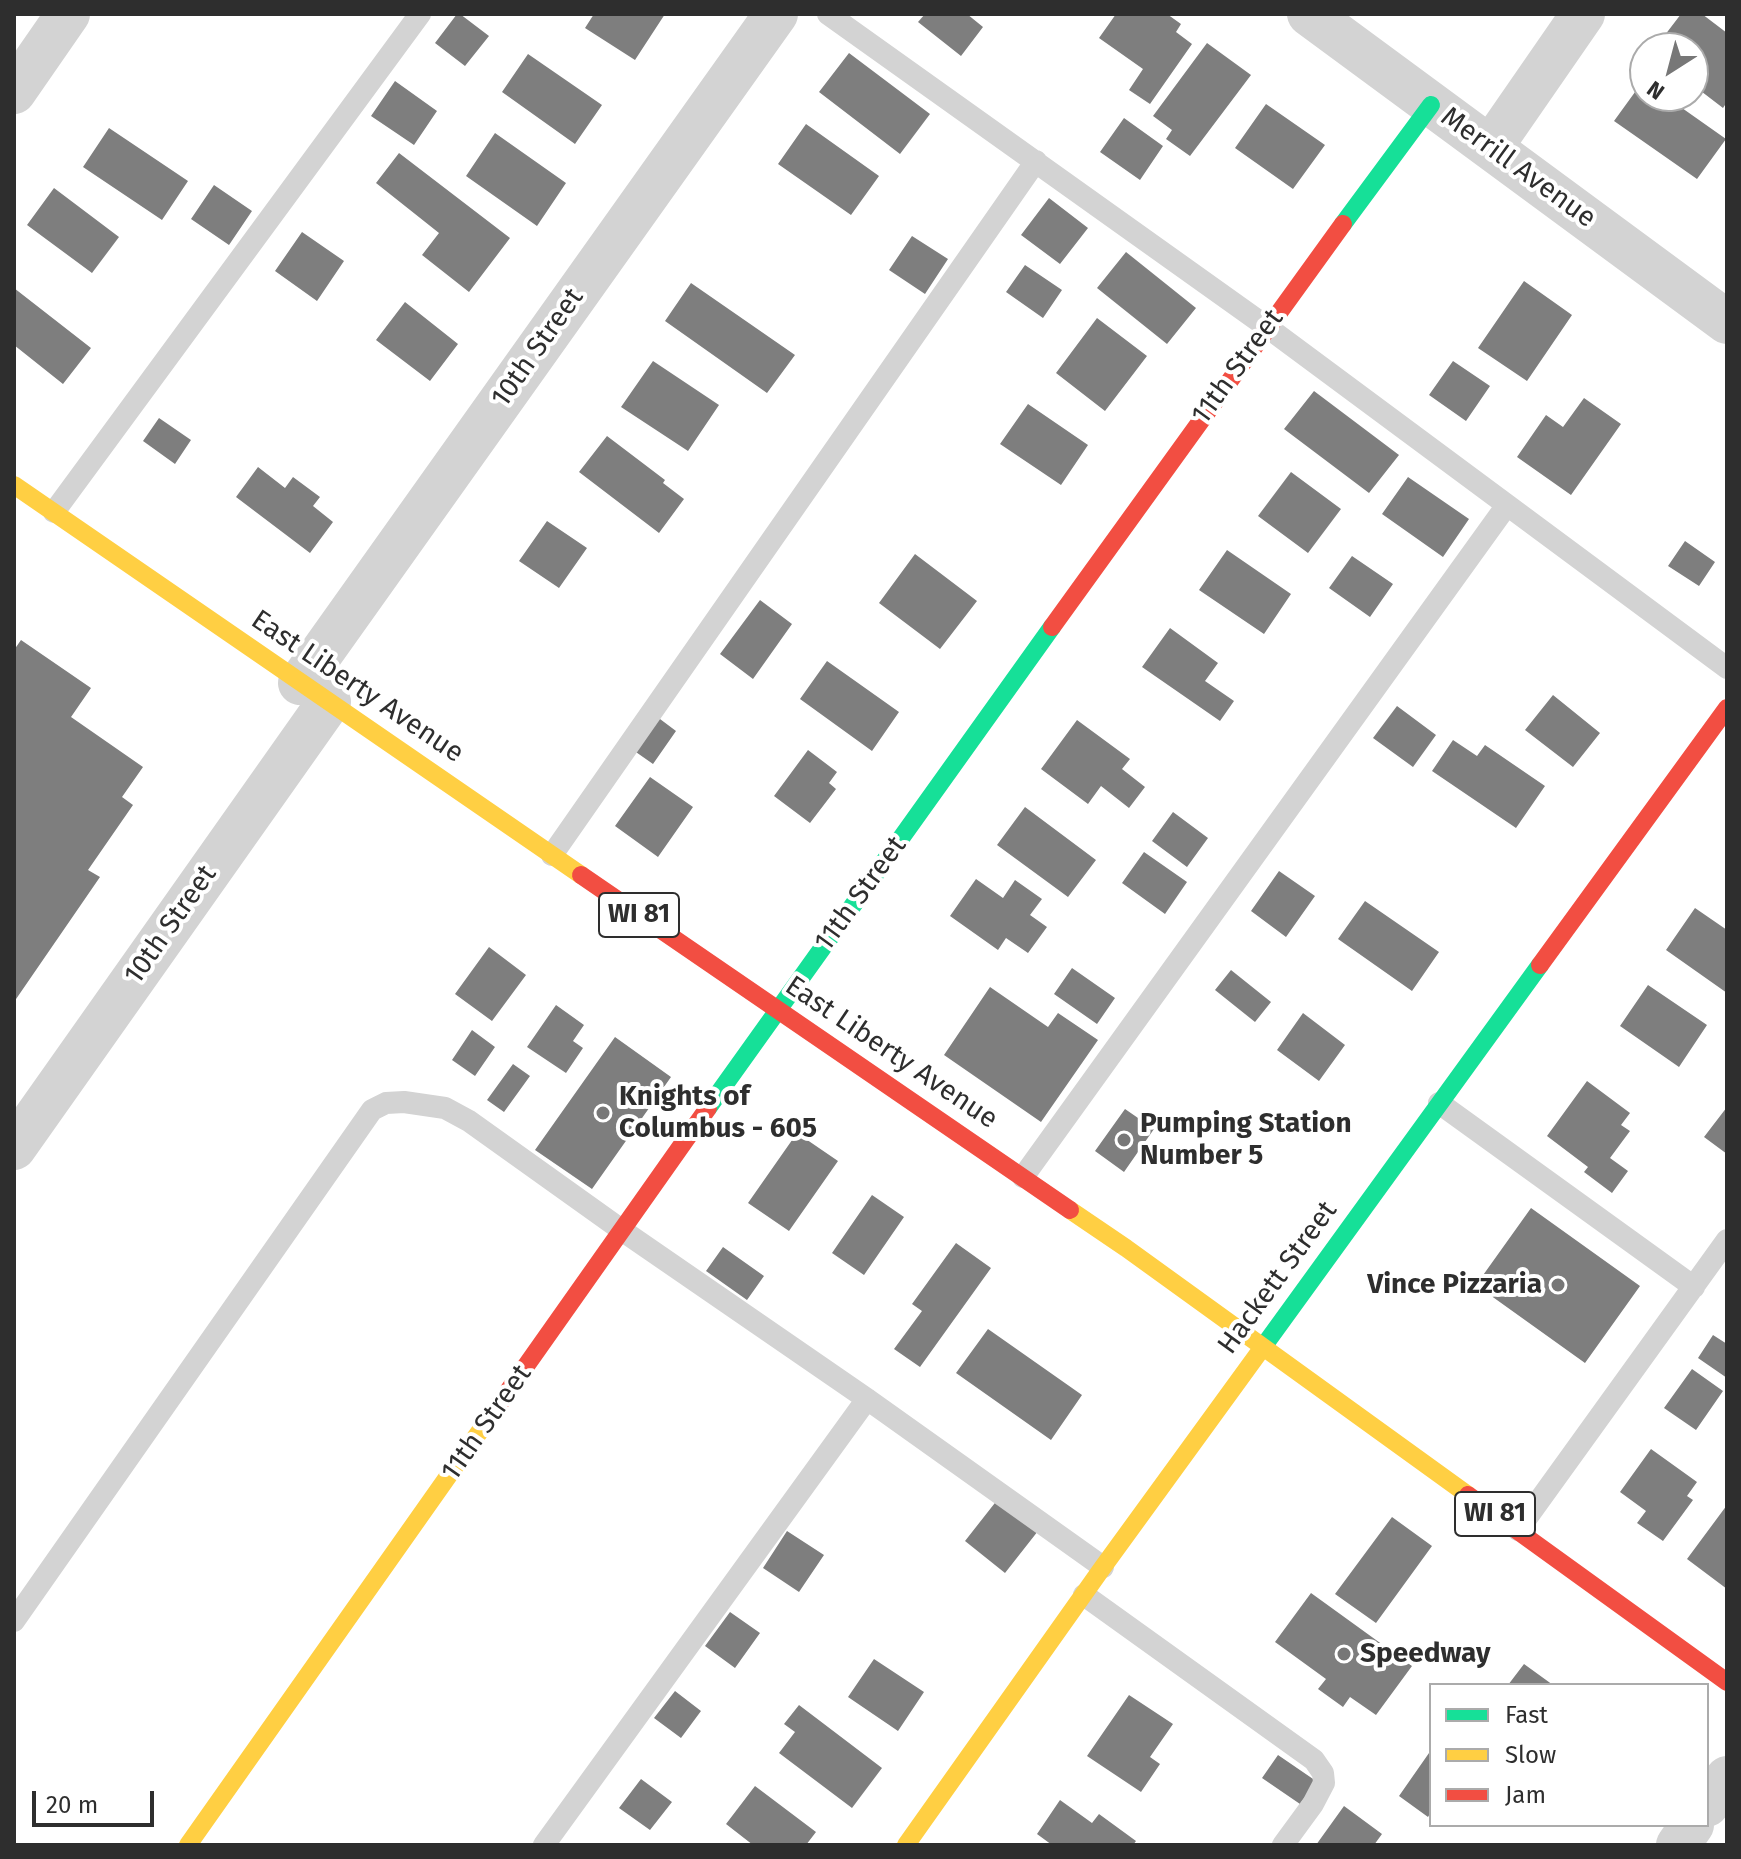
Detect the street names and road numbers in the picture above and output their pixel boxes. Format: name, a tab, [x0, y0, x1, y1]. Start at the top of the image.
street label: Merrill Avenue	[1434, 101, 1602, 235]
street label: 10th Street	[485, 282, 591, 414]
street label: 11th Street	[1185, 303, 1291, 431]
street label: East Liberty Avenue	[244, 603, 470, 771]
street label: 11th Street	[808, 830, 914, 958]
street label: 10th Street	[118, 859, 224, 991]
road number: WI 81	[599, 893, 679, 937]
street label: East Liberty Avenue	[778, 969, 1004, 1137]
street label: Hackett Street	[1211, 1195, 1345, 1361]
street label: 11th Street	[435, 1359, 539, 1487]
road number: WI 81	[1455, 1492, 1535, 1536]

